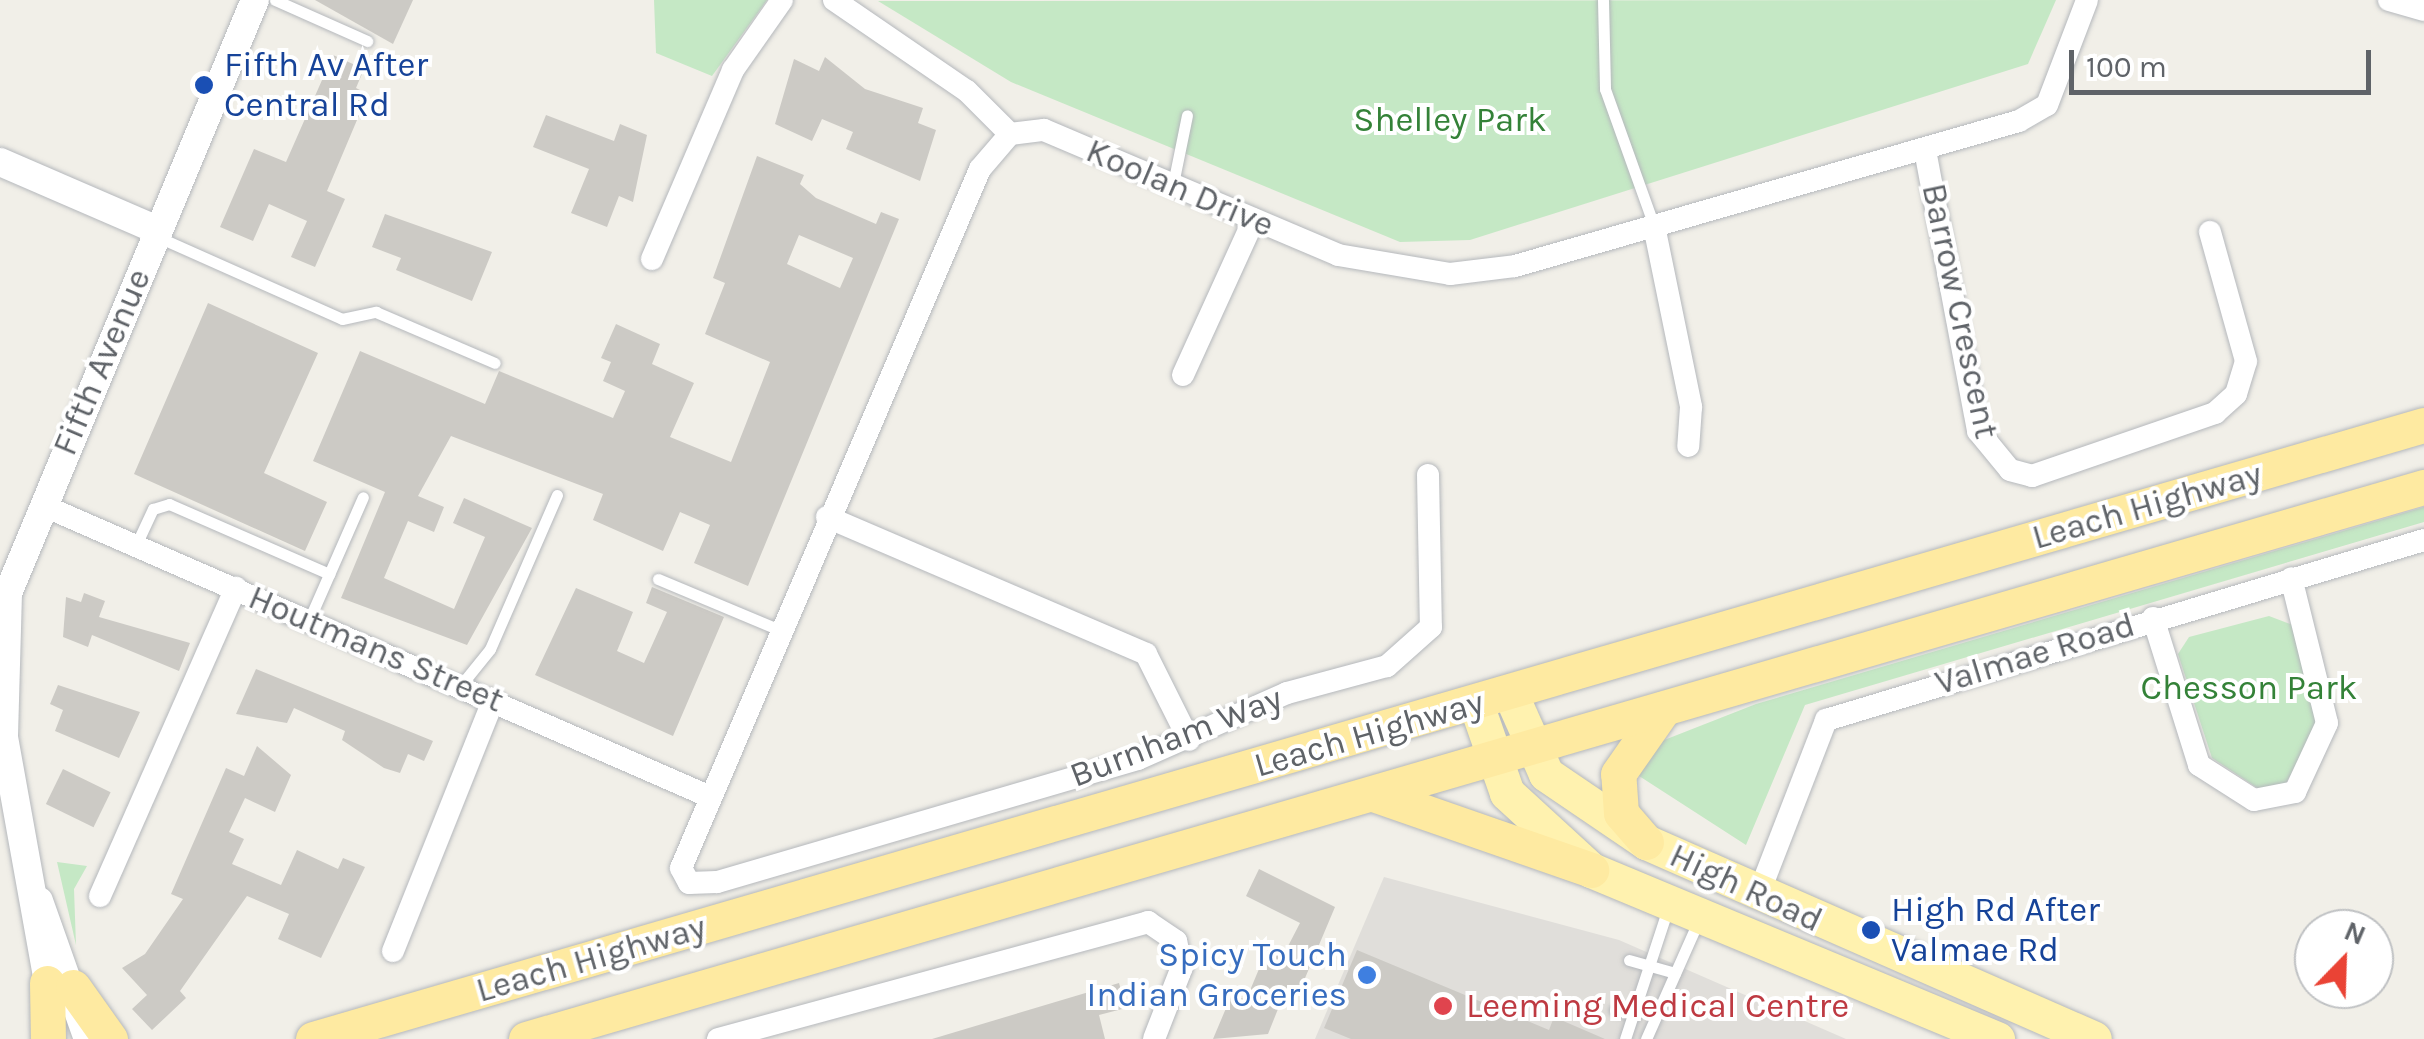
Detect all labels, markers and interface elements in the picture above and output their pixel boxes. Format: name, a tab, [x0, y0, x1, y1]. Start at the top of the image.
scale bar	[2074, 30, 2376, 92]
place label: Fifth Av After Central Rd	[224, 44, 428, 126]
text: 100 m	[2086, 49, 2167, 85]
marker: Fifth Av After Central Rd	[193, 74, 215, 96]
park label: Shelley Park	[1353, 99, 1547, 141]
street label: Koolan Drive	[1080, 130, 1280, 246]
street label: Barrow Crescent	[1912, 180, 2008, 442]
street label: Fifth Avenue	[44, 262, 160, 462]
street label: Leach Highway	[2027, 453, 2267, 559]
street label: Houtmans Street	[242, 576, 510, 722]
street label: Valmae Road	[1930, 604, 2140, 704]
park label: Chesson Park	[2141, 667, 2357, 709]
street label: Burnham Way	[1064, 677, 1288, 797]
street label: Leach Highway	[1249, 681, 1489, 787]
street label: High Road	[1663, 834, 1829, 942]
place label: High Rd After Valmae Rd	[1891, 889, 2100, 971]
street label: Leach Highway	[471, 906, 711, 1012]
north arrow	[2294, 909, 2394, 1009]
text: N	[2339, 914, 2371, 952]
marker: High Rd After Valmae Rd	[1860, 919, 1882, 941]
place label: Spicy Touch Indian Groceries	[1086, 934, 1347, 1016]
marker: Spicy Touch Indian Groceries	[1356, 964, 1378, 986]
place label: Leeming Medical Centre	[1466, 985, 1849, 1027]
marker: Leeming Medical Centre	[1430, 993, 1456, 1019]

